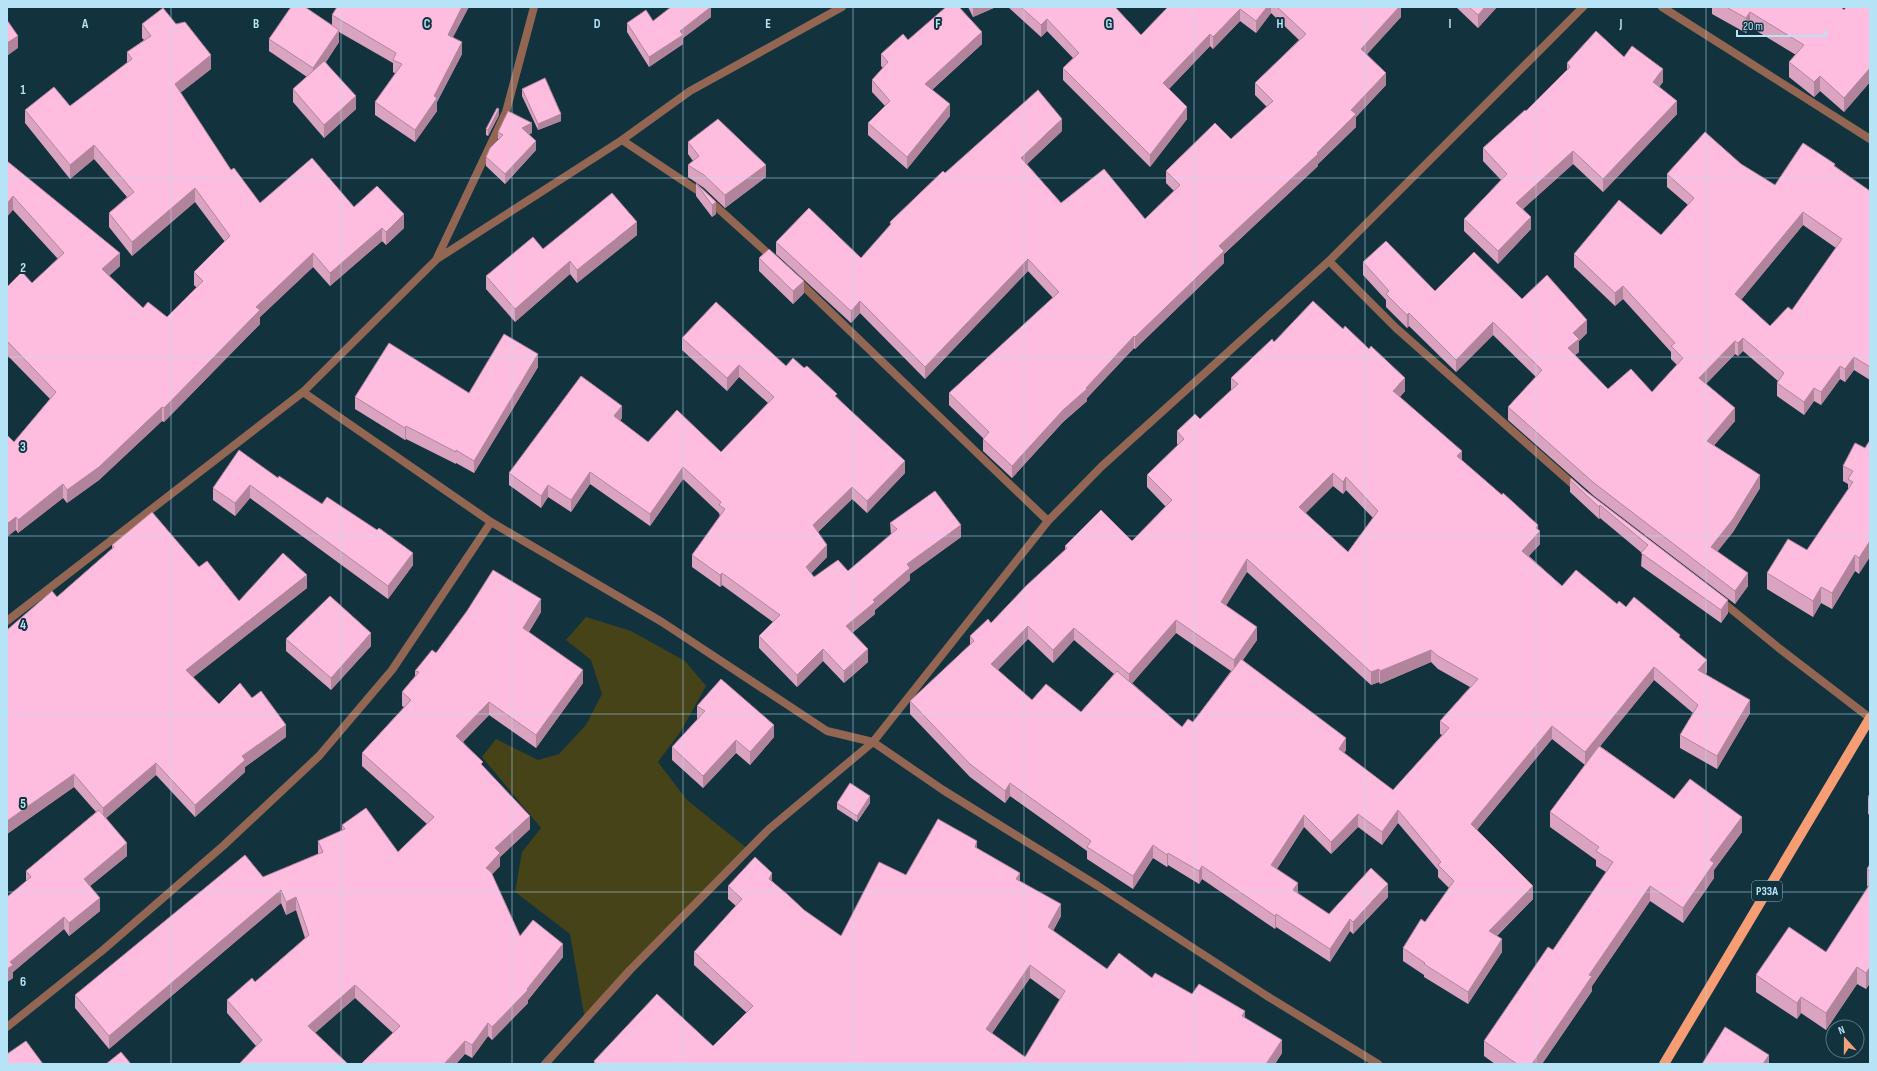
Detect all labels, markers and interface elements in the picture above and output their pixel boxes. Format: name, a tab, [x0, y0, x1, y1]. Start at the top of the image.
scale bar	[1737, 12, 1825, 38]
text: A	[81, 16, 89, 32]
text: B	[253, 16, 259, 32]
text: C	[424, 16, 431, 32]
text: D	[594, 16, 601, 32]
text: E	[765, 16, 771, 32]
text: F	[935, 16, 941, 32]
text: G	[1106, 16, 1113, 32]
text: H	[1277, 16, 1284, 32]
text: I	[1449, 16, 1452, 32]
text: J	[1619, 16, 1623, 32]
text: 20 m	[1743, 19, 1763, 34]
text: 1	[20, 82, 26, 98]
text: 2	[20, 260, 26, 276]
text: 3	[20, 439, 26, 455]
text: 4	[20, 617, 26, 633]
text: 5	[20, 796, 26, 812]
road number: P33A	[1752, 881, 1782, 901]
text: 6	[20, 974, 26, 990]
north arrow	[1825, 1019, 1865, 1059]
text: N	[1837, 1023, 1847, 1037]

